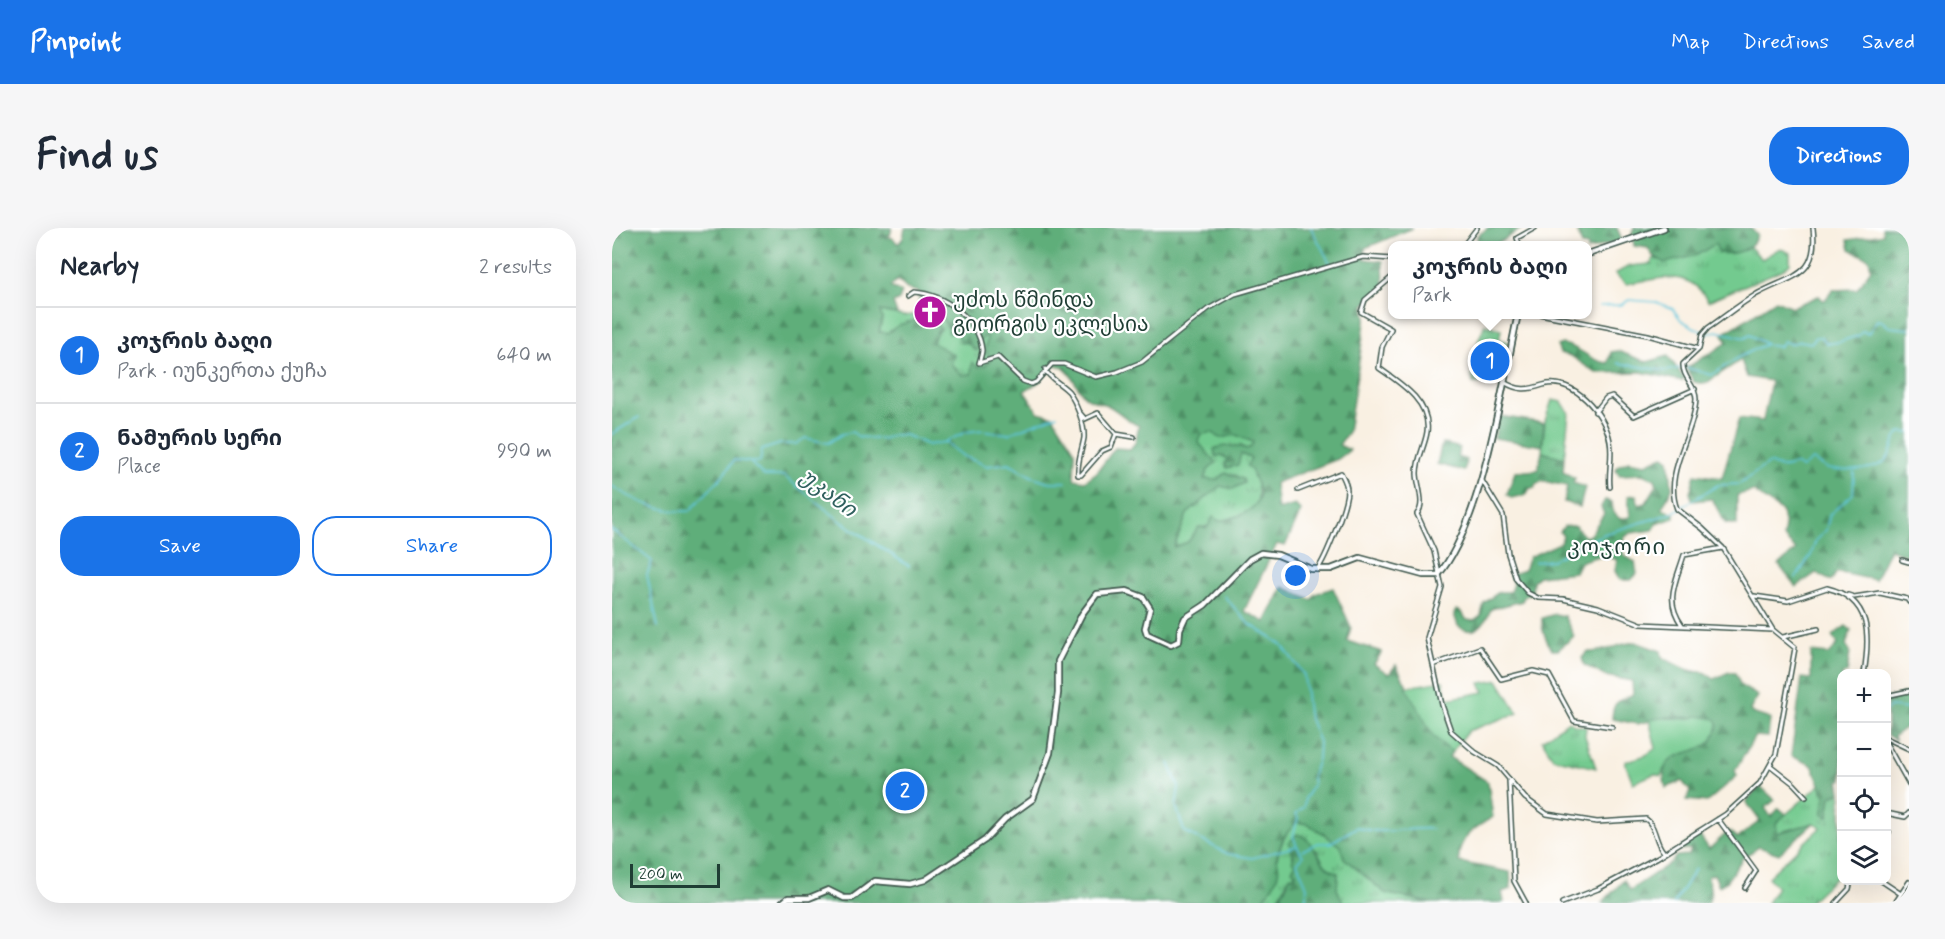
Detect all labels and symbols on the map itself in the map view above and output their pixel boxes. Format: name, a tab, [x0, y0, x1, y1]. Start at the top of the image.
place label: უძოს წმინდა გიორგის ეკლესია	[953, 287, 1149, 339]
church icon: უძოს წმინდა გიორგის ეკლესია	[912, 294, 948, 330]
pin: 1	[1470, 338, 1510, 384]
water label: უკანი	[794, 463, 863, 525]
district label: კოჯორი	[1567, 534, 1667, 562]
your location	[1281, 561, 1310, 590]
pin: 2	[886, 768, 924, 814]
scale bar	[630, 861, 720, 888]

